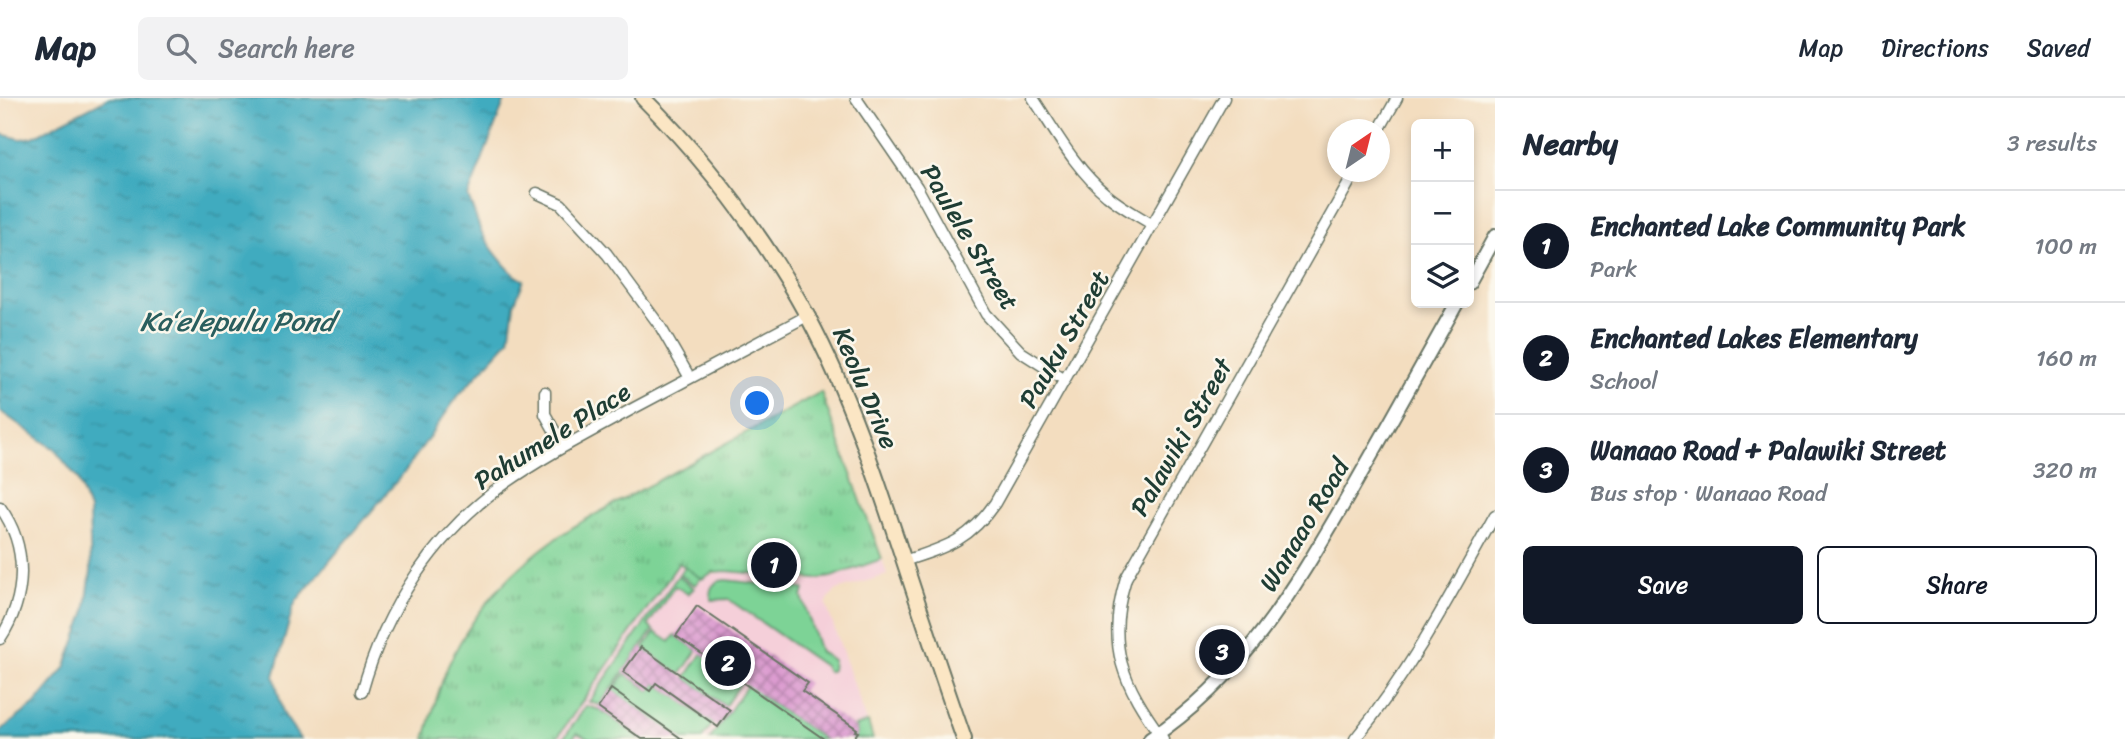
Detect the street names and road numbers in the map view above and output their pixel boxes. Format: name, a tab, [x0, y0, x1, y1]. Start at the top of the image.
street label: Paulele Street	[908, 154, 1032, 320]
street label: Pauku Street	[1006, 261, 1122, 417]
street label: Keolu Drive	[820, 319, 912, 457]
street label: Palawiki Street	[1117, 348, 1246, 525]
street label: Pahumele Place	[464, 369, 640, 503]
street label: Wanaao Road	[1246, 447, 1363, 601]

